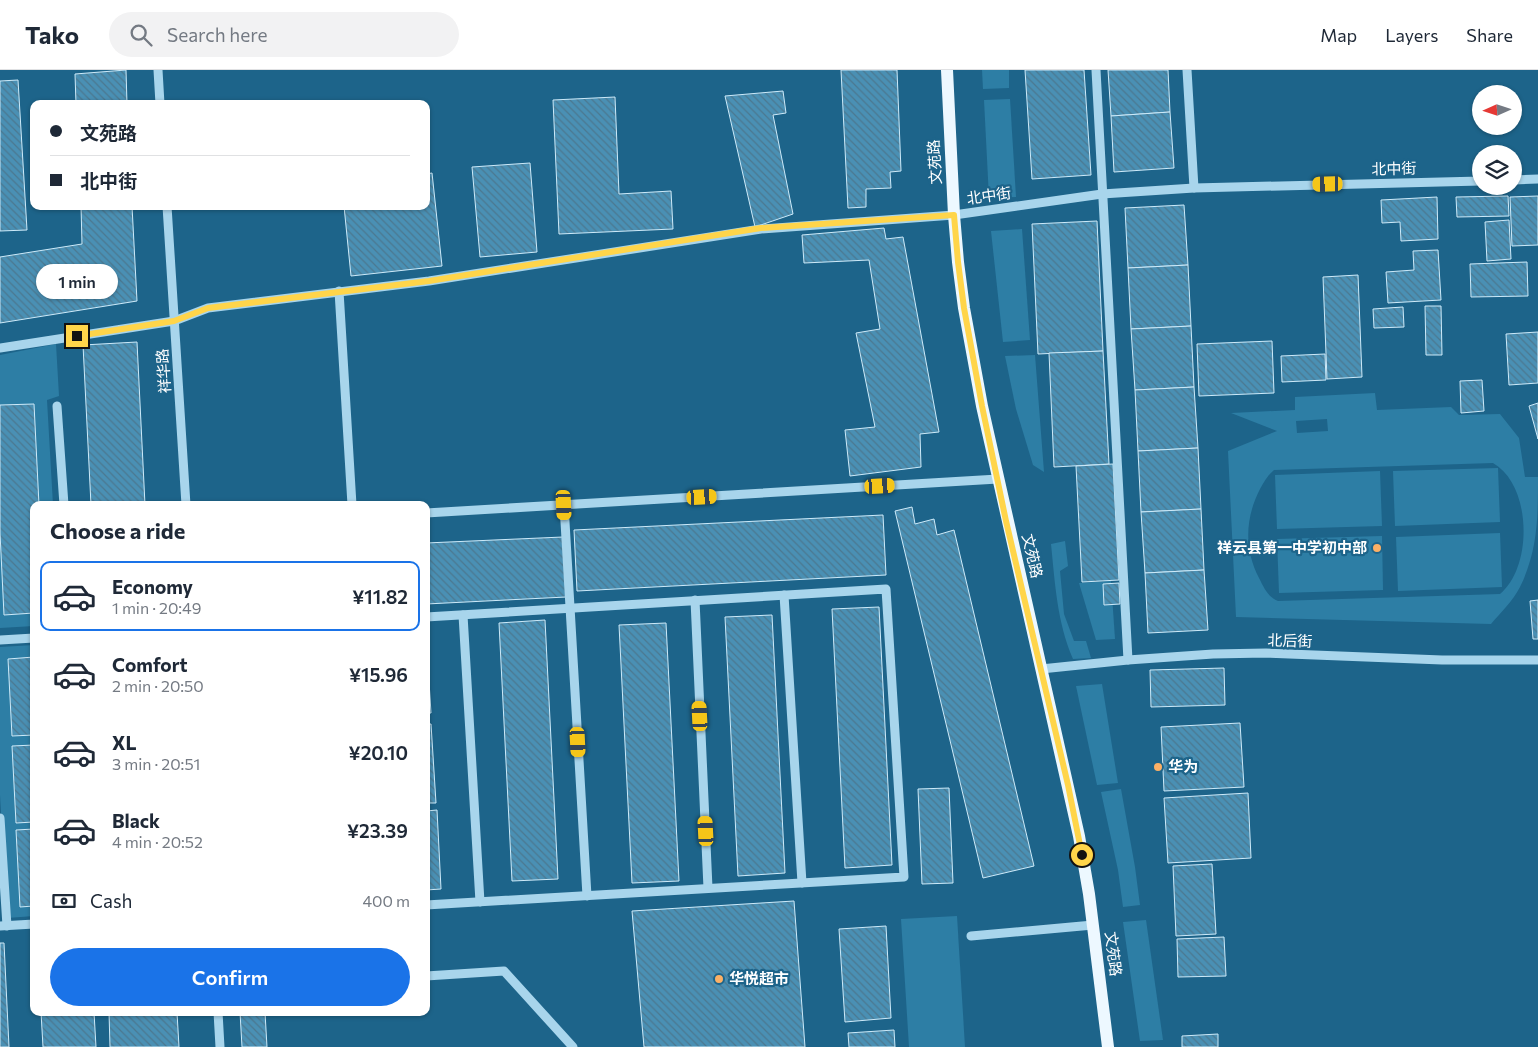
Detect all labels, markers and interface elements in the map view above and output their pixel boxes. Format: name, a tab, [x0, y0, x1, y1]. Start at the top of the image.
search box	[109, 12, 459, 57]
text: Tako	[25, 20, 79, 49]
icon: search	[127, 21, 155, 49]
text: Search here	[167, 23, 267, 46]
text: Map	[1320, 24, 1357, 46]
text: Layers	[1385, 24, 1438, 46]
text: Share	[1466, 24, 1513, 46]
north arrow	[1472, 85, 1522, 135]
map controls	[1472, 85, 1522, 195]
text: 文苑路	[80, 121, 137, 144]
street label: 文苑路	[924, 139, 944, 185]
button: layers	[1472, 145, 1522, 195]
street label: 北中街	[1371, 159, 1417, 177]
text: 北中街	[80, 169, 137, 192]
car	[1312, 176, 1343, 192]
street label: 北中街	[965, 183, 1012, 207]
callout: 1 min	[36, 264, 118, 298]
text: 1 min	[58, 272, 96, 291]
route end	[66, 325, 88, 347]
street label: 祥华路	[152, 348, 174, 394]
car	[864, 478, 895, 494]
car	[686, 489, 717, 505]
car	[555, 490, 572, 520]
text: Choose a ride	[50, 517, 185, 544]
street label: 文苑路	[1019, 532, 1047, 580]
place label: 祥云县第一中学初中部	[1217, 538, 1367, 556]
marker: 祥云县第一中学初中部	[1371, 542, 1383, 554]
icon: car	[52, 574, 97, 619]
text: Economy	[112, 575, 193, 598]
text: ¥11.82	[352, 585, 408, 608]
text: 1 min · 20:49	[112, 598, 201, 617]
street label: 北后街	[1267, 630, 1313, 650]
icon: car	[52, 652, 97, 697]
text: Comfort	[112, 653, 188, 676]
text: ¥15.96	[349, 663, 408, 686]
text: 2 min · 20:50	[112, 676, 204, 695]
car	[691, 701, 708, 731]
car	[569, 727, 586, 757]
icon: car	[52, 730, 97, 775]
text: XL	[112, 731, 137, 754]
text: ¥20.10	[349, 741, 408, 764]
text: 3 min · 20:51	[112, 754, 200, 773]
place label: 华为	[1168, 757, 1198, 775]
marker: 华为	[1152, 761, 1164, 773]
icon: car	[52, 808, 97, 853]
text: Black	[112, 809, 160, 832]
car	[697, 816, 714, 846]
text: ¥23.39	[347, 819, 408, 842]
text: 4 min · 20:52	[112, 832, 203, 851]
route start	[1071, 844, 1093, 866]
icon: cash	[50, 887, 78, 915]
text: Cash	[90, 889, 132, 912]
text: 400 m	[362, 891, 410, 910]
street label: 文苑路	[1102, 930, 1126, 977]
button: Confirm	[50, 948, 410, 1006]
place label: 华悦超市	[729, 969, 789, 987]
marker: 华悦超市	[713, 973, 725, 985]

